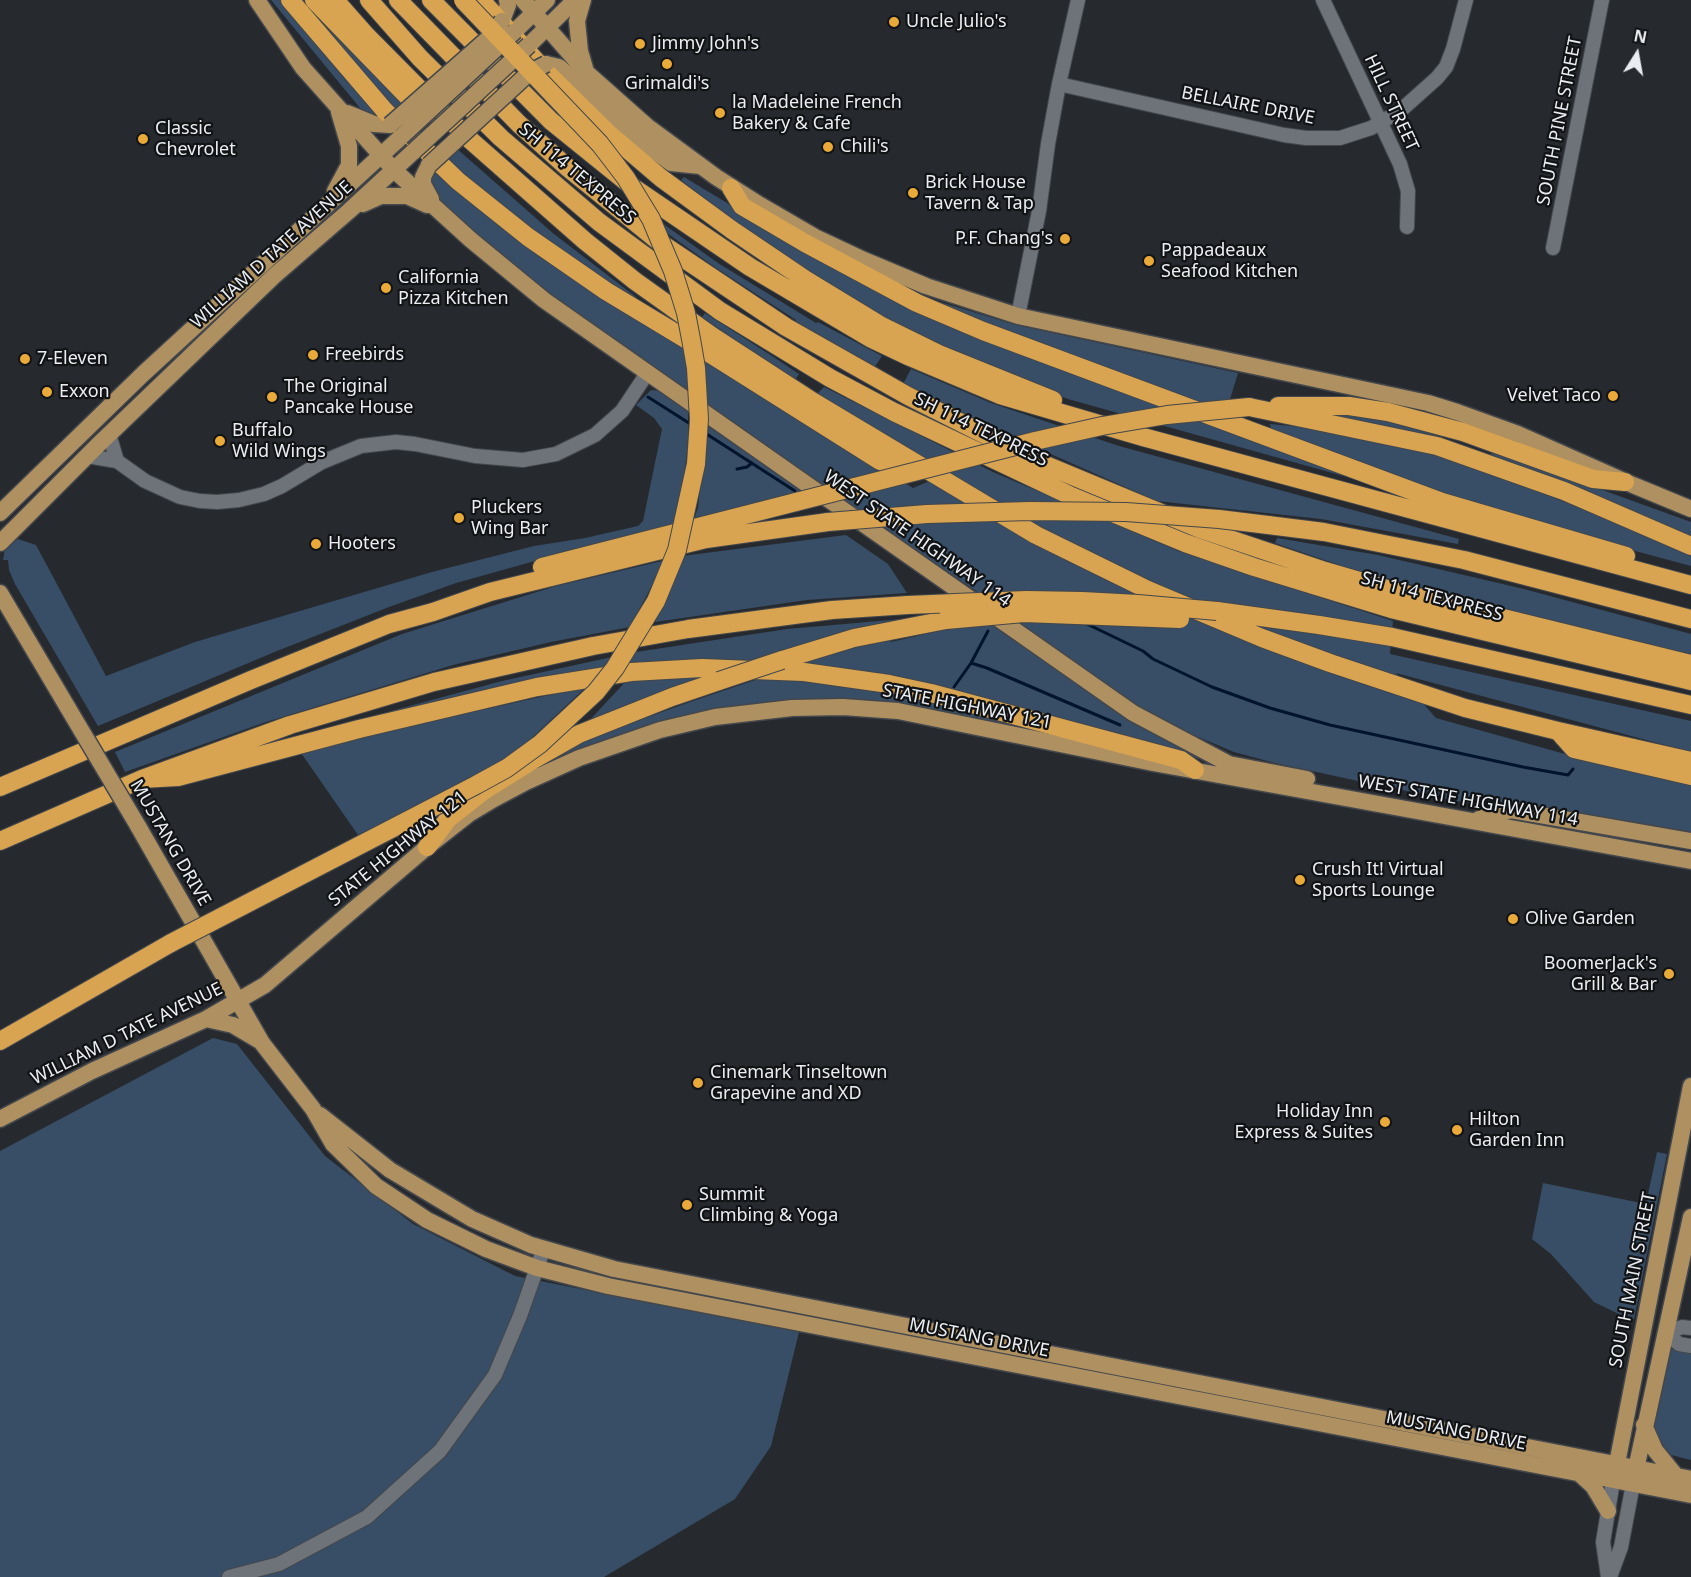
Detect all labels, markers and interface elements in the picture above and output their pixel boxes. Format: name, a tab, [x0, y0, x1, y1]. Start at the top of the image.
place label: Uncle Julio's	[906, 11, 1007, 33]
marker: Uncle Julio's	[887, 15, 901, 29]
north arrow	[1607, 24, 1667, 84]
text: N	[1632, 24, 1649, 48]
place label: Jimmy John's	[652, 33, 759, 55]
street label: SOUTH PINE STREET	[1533, 35, 1587, 207]
marker: Jimmy John's	[633, 37, 647, 51]
street label: HILL STREET	[1359, 51, 1423, 155]
marker: Grimaldi's	[660, 57, 674, 71]
place label: Grimaldi's	[625, 73, 709, 95]
street label: BELLAIRE DRIVE	[1180, 82, 1316, 130]
place label: la Madeleine French Bakery & Cafe	[732, 92, 902, 134]
marker: la Madeleine French Bakery & Cafe	[713, 106, 727, 120]
place label: Classic Chevrolet	[155, 118, 236, 160]
street label: SH 114 TEXPRESS	[514, 119, 640, 229]
marker: Classic Chevrolet	[136, 132, 150, 146]
place label: Chili's	[840, 136, 889, 158]
marker: Chili's	[821, 140, 835, 154]
place label: Brick House Tavern & Tap	[925, 172, 1034, 214]
street label: WILLIAM D TATE AVENUE	[187, 177, 357, 333]
marker: Brick House Tavern & Tap	[906, 186, 920, 200]
place label: P.F. Chang's	[955, 228, 1053, 250]
marker: P.F. Chang's	[1058, 232, 1072, 246]
place label: Pappadeaux Seafood Kitchen	[1161, 240, 1298, 282]
marker: Pappadeaux Seafood Kitchen	[1142, 254, 1156, 268]
place label: California Pizza Kitchen	[398, 267, 509, 310]
marker: California Pizza Kitchen	[379, 281, 393, 295]
place label: Freebirds	[325, 344, 404, 366]
place label: 7-Eleven	[37, 348, 108, 370]
marker: Freebirds	[306, 348, 320, 362]
marker: 7-Eleven	[18, 352, 32, 366]
place label: The Original Pancake House	[284, 376, 413, 418]
place label: Exxon	[59, 381, 110, 403]
marker: Exxon	[40, 385, 54, 399]
place label: Velvet Taco	[1507, 385, 1601, 407]
street label: SH 114 TEXPRESS	[911, 388, 1051, 472]
marker: Velvet Taco	[1606, 389, 1620, 403]
marker: The Original Pancake House	[265, 390, 279, 404]
place label: Buffalo Wild Wings	[232, 420, 326, 462]
marker: Buffalo Wild Wings	[213, 434, 227, 448]
street label: WEST STATE HIGHWAY 114	[819, 466, 1015, 612]
place label: Pluckers Wing Bar	[471, 497, 548, 540]
marker: Pluckers Wing Bar	[452, 511, 466, 525]
place label: Hooters	[328, 533, 396, 555]
marker: Hooters	[309, 537, 323, 551]
street label: SH 114 TEXPRESS	[1359, 568, 1505, 626]
street label: STATE HIGHWAY 121	[881, 680, 1053, 734]
street label: WEST STATE HIGHWAY 114	[1356, 771, 1580, 831]
street label: MUSTANG DRIVE	[125, 776, 215, 910]
street label: STATE HIGHWAY 121	[325, 787, 471, 911]
place label: Crush It! Virtual Sports Lounge	[1312, 859, 1444, 902]
marker: Crush It! Virtual Sports Lounge	[1293, 873, 1307, 887]
place label: Olive Garden	[1525, 908, 1635, 930]
marker: Olive Garden	[1506, 912, 1520, 926]
place label: BoomerJack's Grill & Bar	[1544, 953, 1657, 996]
marker: BoomerJack's Grill & Bar	[1662, 967, 1676, 981]
street label: WILLIAM D TATE AVENUE	[28, 978, 226, 1090]
place label: Cinemark Tinseltown Grapevine and XD	[710, 1062, 887, 1104]
marker: Cinemark Tinseltown Grapevine and XD	[691, 1076, 705, 1090]
place label: Holiday Inn Express & Suites	[1234, 1101, 1373, 1144]
place label: Hilton Garden Inn	[1469, 1109, 1565, 1152]
marker: Holiday Inn Express & Suites	[1378, 1115, 1392, 1129]
marker: Hilton Garden Inn	[1450, 1123, 1464, 1137]
place label: Summit Climbing & Yoga	[699, 1184, 838, 1226]
street label: SOUTH MAIN STREET	[1605, 1190, 1661, 1370]
marker: Summit Climbing & Yoga	[680, 1198, 694, 1212]
street label: MUSTANG DRIVE	[907, 1314, 1051, 1362]
street label: MUSTANG DRIVE	[1384, 1407, 1528, 1455]

